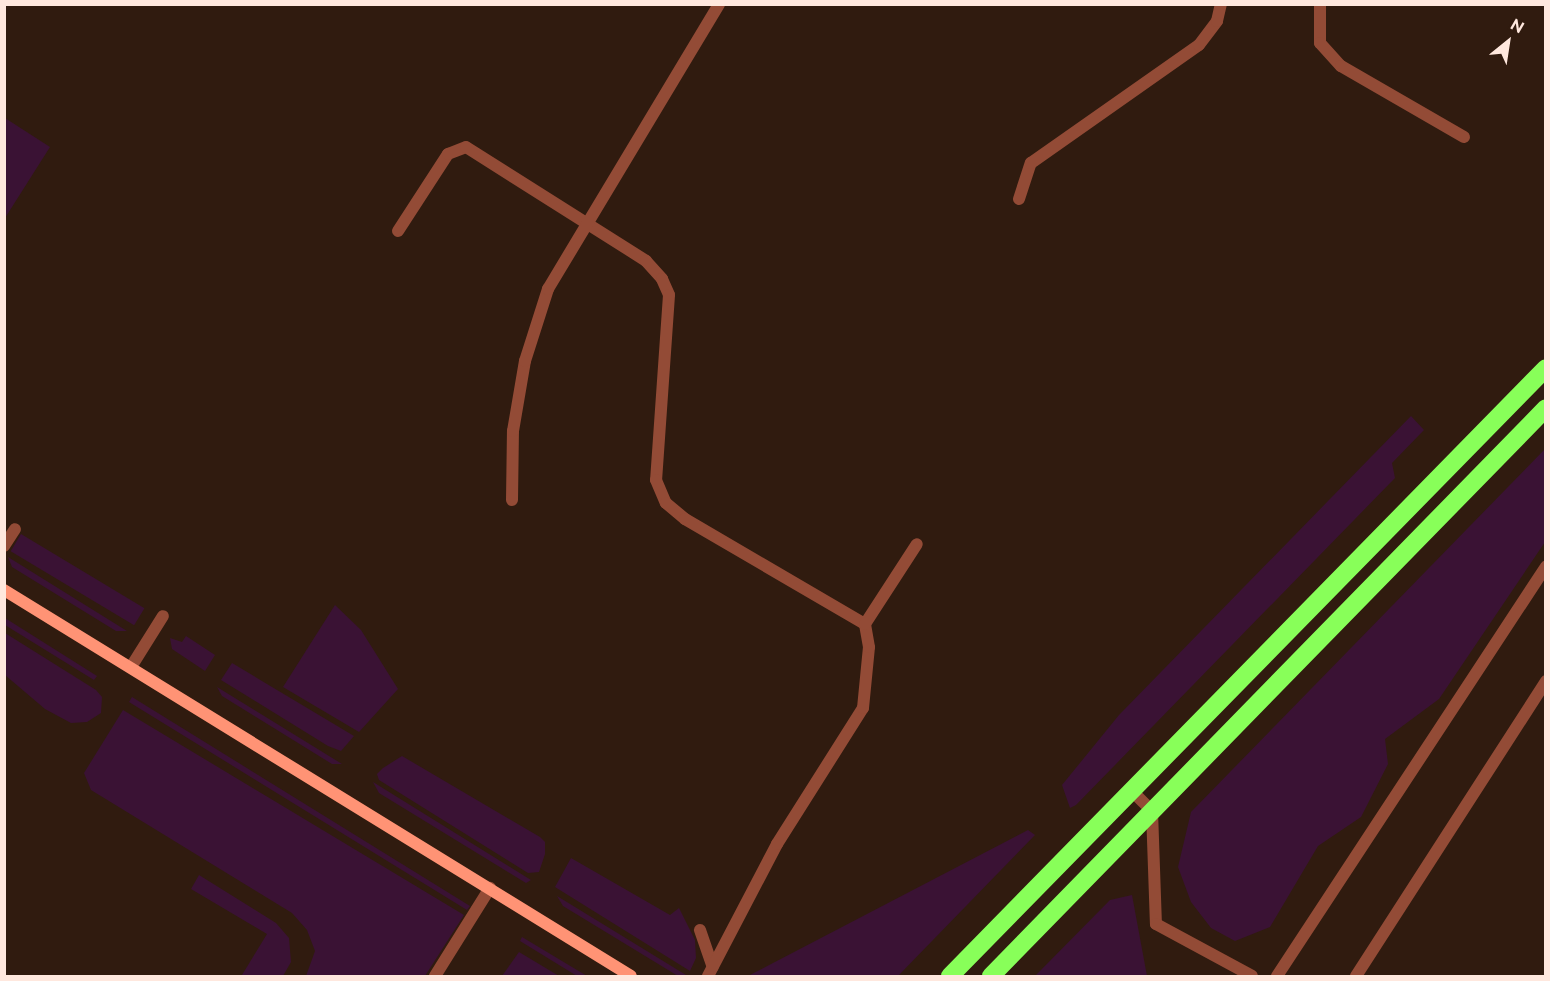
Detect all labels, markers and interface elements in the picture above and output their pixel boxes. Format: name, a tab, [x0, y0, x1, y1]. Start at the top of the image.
north arrow	[1478, 12, 1538, 72]
text: N	[1507, 15, 1527, 37]

